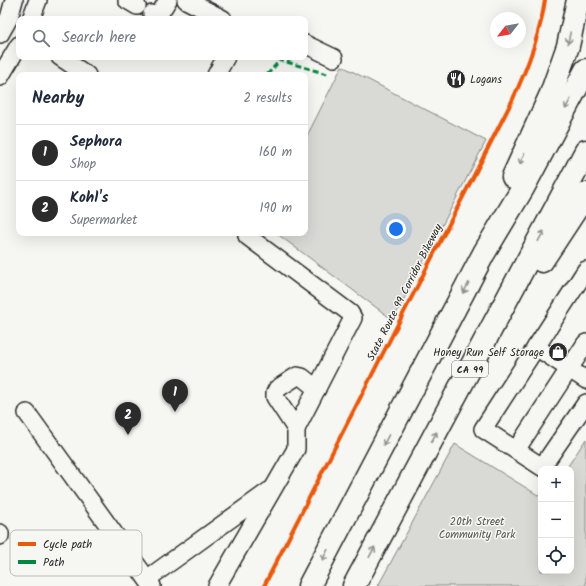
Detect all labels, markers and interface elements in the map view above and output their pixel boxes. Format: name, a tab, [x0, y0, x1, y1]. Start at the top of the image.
north arrow	[490, 12, 526, 48]
search box	[16, 16, 308, 60]
text: Search here	[62, 26, 136, 50]
icon: search	[30, 27, 52, 49]
one-way arrow	[565, 31, 573, 44]
restaurant icon: Logans	[445, 68, 467, 90]
place label: Logans	[470, 71, 502, 89]
text: Nearby	[32, 85, 84, 112]
text: 2 results	[244, 88, 292, 109]
one-way arrow	[563, 98, 571, 110]
text: Sephora	[70, 130, 122, 154]
text: 1	[43, 142, 47, 163]
text: 160 m	[259, 142, 292, 163]
one-way arrow	[517, 152, 525, 164]
text: Shop	[70, 154, 96, 175]
text: Kohl's	[70, 186, 109, 210]
text: 2	[41, 198, 49, 219]
text: 190 m	[260, 198, 292, 219]
text: Supermarket	[70, 210, 137, 231]
your location	[386, 219, 406, 239]
street label: State Route 99 Corridor Bikeway	[362, 220, 448, 364]
one-way arrow	[538, 230, 545, 242]
one-way arrow	[461, 281, 469, 293]
shop icon: Honey Run Self Storage	[547, 341, 569, 363]
place label: Honey Run Self Storage	[433, 344, 544, 362]
road number: CA 99	[452, 361, 488, 377]
pin: 1	[162, 379, 188, 412]
pin: 2	[115, 402, 141, 435]
one-way arrow	[430, 431, 438, 443]
one-way arrow	[381, 434, 389, 446]
map controls	[538, 466, 574, 574]
button: +	[538, 466, 574, 502]
button: −	[538, 502, 574, 538]
park label: 20th Street Community Park	[439, 513, 516, 544]
legend	[10, 530, 142, 576]
text: Cycle path	[43, 536, 92, 554]
button: locate	[538, 538, 574, 574]
one-way arrow	[369, 546, 377, 558]
one-way arrow	[321, 549, 328, 561]
text: Path	[43, 554, 64, 572]

